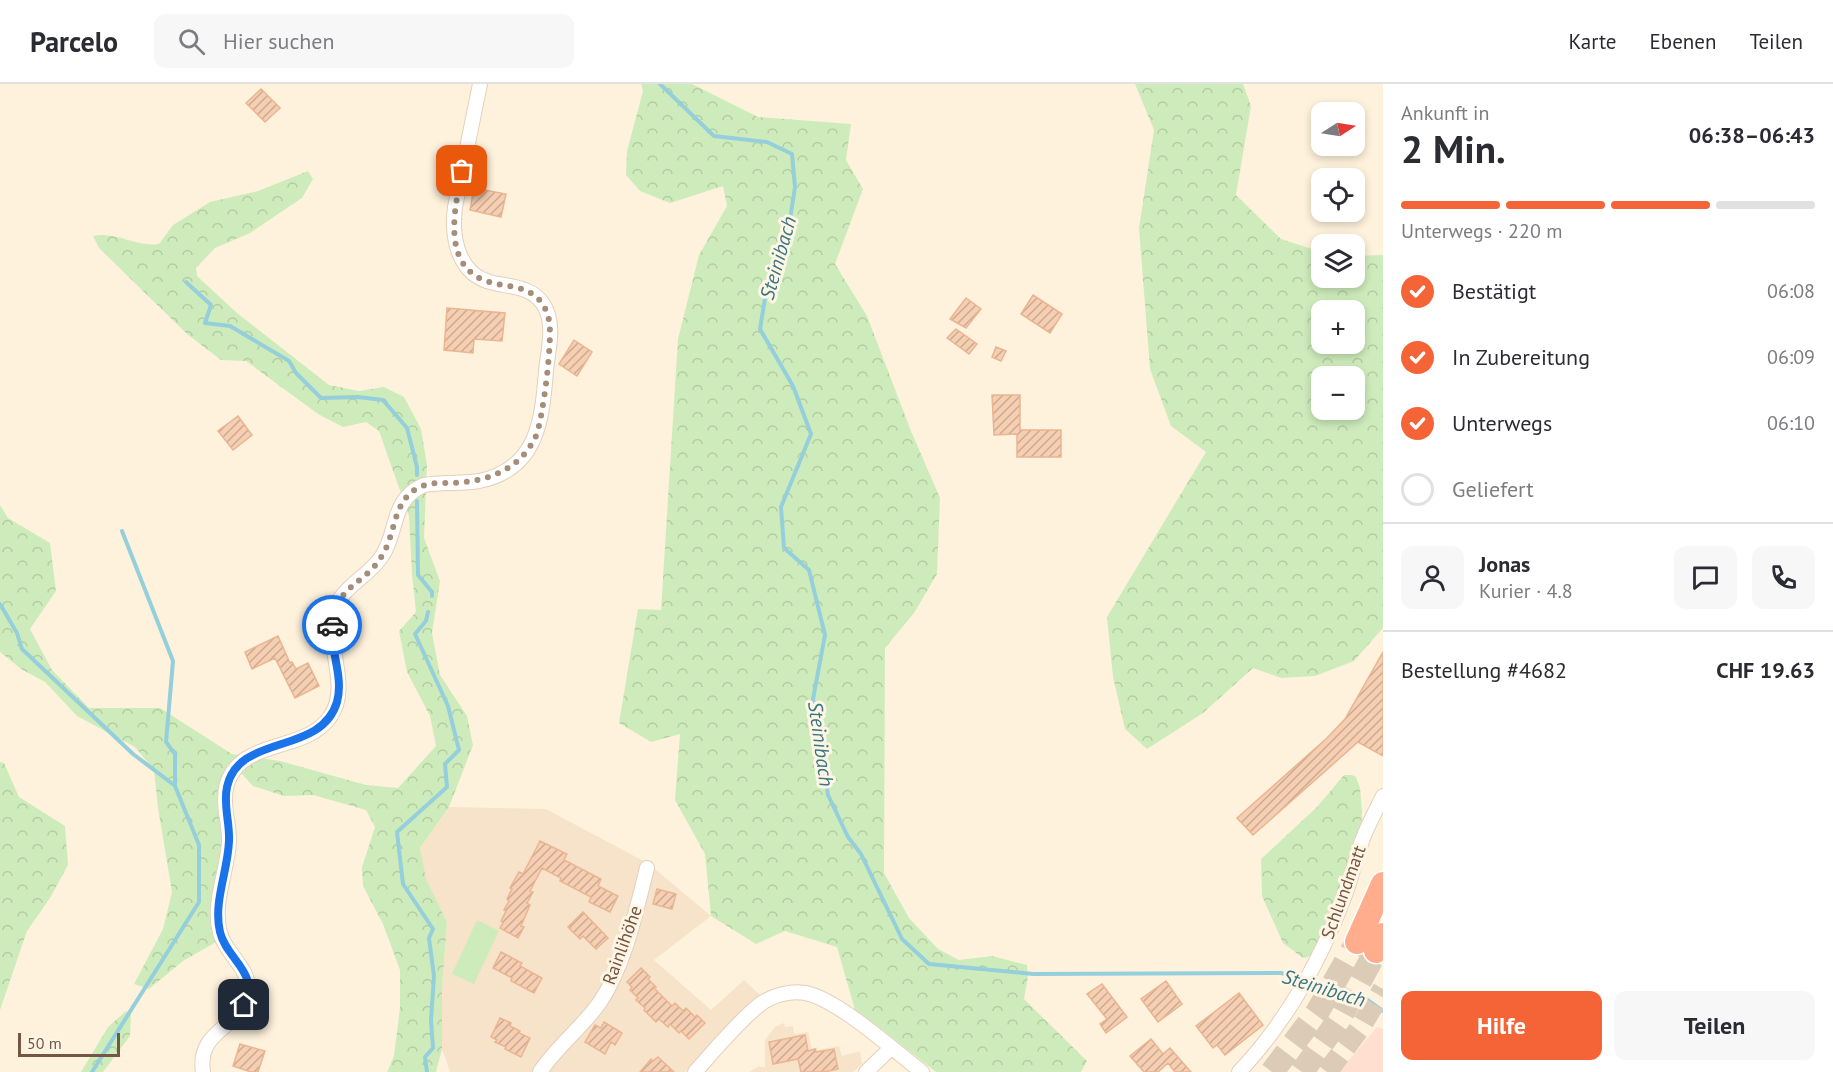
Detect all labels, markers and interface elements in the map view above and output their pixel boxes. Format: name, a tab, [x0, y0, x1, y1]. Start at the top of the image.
search box	[154, 14, 574, 68]
text: Parcelo	[30, 23, 118, 60]
icon: search	[175, 25, 208, 58]
text: Hier suchen	[223, 27, 335, 55]
text: Karte	[1569, 28, 1617, 55]
text: Ebenen	[1650, 28, 1716, 55]
text: Teilen	[1749, 28, 1803, 55]
text: Ankunft in	[1401, 100, 1489, 126]
north arrow	[1311, 102, 1365, 156]
map controls	[1311, 102, 1365, 420]
text: 06:38–06:43	[1689, 121, 1815, 149]
text: 2 Min.	[1401, 123, 1506, 174]
pin	[436, 145, 487, 196]
icon: bag	[445, 154, 478, 187]
button: locate	[1311, 168, 1365, 222]
water label: Steinibach	[754, 213, 802, 303]
text: Unterwegs · 220 m	[1401, 218, 1562, 244]
button: layers	[1311, 234, 1365, 288]
icon: check	[1401, 275, 1434, 308]
text: Bestätigt	[1452, 277, 1536, 305]
text: 06:08	[1767, 278, 1815, 304]
button: +	[1311, 300, 1365, 354]
icon: check	[1401, 341, 1434, 374]
text: In Zubereitung	[1452, 343, 1590, 371]
text: 06:09	[1767, 344, 1815, 370]
button: −	[1311, 366, 1365, 420]
icon: check	[1401, 407, 1434, 440]
text: Unterwegs	[1452, 409, 1552, 437]
text: 06:10	[1767, 410, 1815, 436]
text: Geliefert	[1452, 475, 1534, 503]
button: person	[1401, 546, 1464, 609]
button: chat	[1674, 546, 1737, 609]
button: phone	[1752, 546, 1815, 609]
text: Jonas	[1479, 550, 1530, 578]
text: Kurier · 4.8	[1479, 578, 1573, 604]
courier	[302, 595, 362, 655]
icon: car	[316, 609, 349, 642]
text: Bestellung #4682	[1401, 656, 1567, 684]
text: CHF 19.63	[1716, 656, 1815, 684]
water label: Steinibach	[802, 700, 840, 788]
street label: Schlundmatt	[1315, 842, 1371, 942]
street label: Rainlihöhe	[597, 902, 647, 988]
water label: Steinibach	[1279, 963, 1369, 1013]
pin	[218, 979, 269, 1030]
icon: home	[227, 988, 260, 1021]
button: Hilfe	[1401, 991, 1602, 1060]
button: Teilen	[1614, 991, 1815, 1060]
scale bar	[18, 1030, 120, 1058]
text: 50 m	[27, 1033, 62, 1053]

